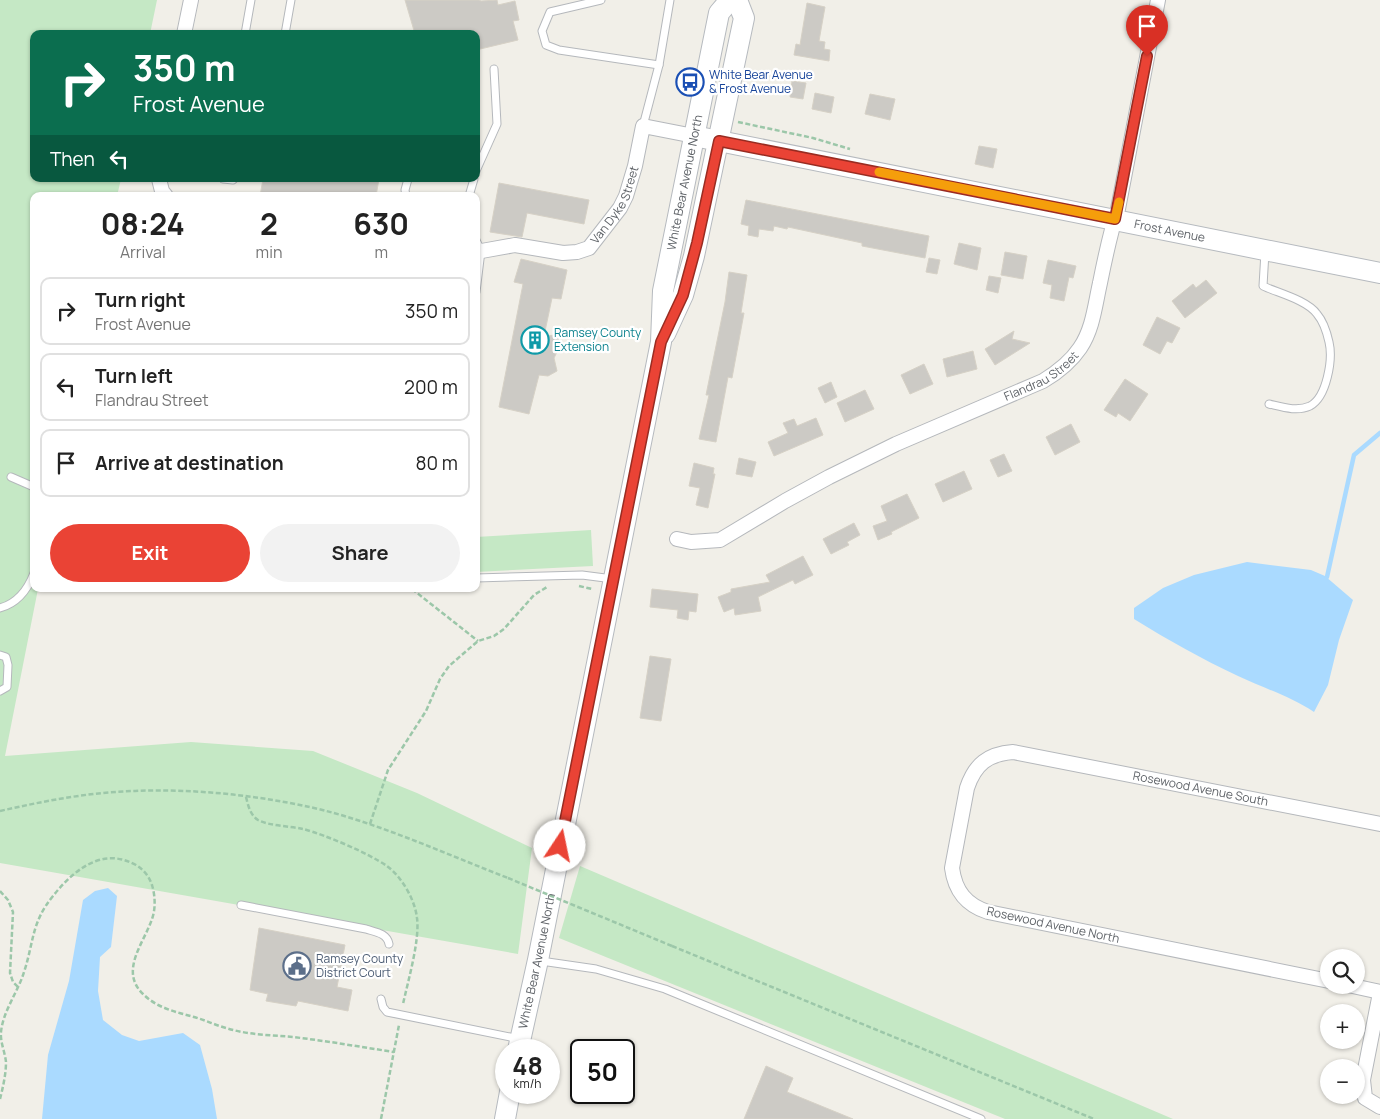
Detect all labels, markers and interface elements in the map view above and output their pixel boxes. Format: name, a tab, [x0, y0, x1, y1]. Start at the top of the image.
pin	[1126, 5, 1168, 56]
icon: arrive	[1133, 12, 1161, 40]
text: 350 m	[133, 44, 235, 92]
icon: right	[50, 50, 115, 115]
place label: White Bear Avenue & Frost Avenue	[709, 66, 813, 97]
bus stop icon: White Bear Avenue & Frost Avenue	[675, 67, 705, 97]
text: Frost Avenue	[133, 89, 265, 119]
street label: White Bear Avenue North	[662, 113, 706, 252]
icon: left	[105, 145, 133, 173]
text: Then	[50, 146, 95, 172]
street label: Van Dyke Street	[586, 164, 643, 247]
text: 08:24	[101, 203, 185, 244]
text: 2	[260, 203, 278, 244]
text: 630	[353, 203, 409, 244]
street label: Frost Avenue	[1133, 215, 1207, 246]
text: Arrival	[120, 241, 166, 263]
text: min	[256, 241, 282, 263]
text: m	[374, 241, 388, 263]
text: Turn right	[95, 287, 185, 313]
icon: right	[52, 297, 80, 325]
text: 350 m	[405, 298, 458, 324]
text: Frost Avenue	[95, 313, 191, 335]
place label: Ramsey County Extension	[554, 324, 642, 355]
building icon: Ramsey County Extension	[520, 325, 550, 355]
street label: Flandrau Street	[1001, 347, 1083, 405]
text: Turn left	[95, 363, 173, 389]
icon: left	[52, 373, 80, 401]
text: 200 m	[404, 374, 458, 400]
text: Flandrau Street	[95, 389, 209, 411]
icon: arrive	[52, 449, 80, 477]
text: Arrive at destination	[95, 450, 284, 476]
text: 80 m	[415, 450, 458, 476]
button: Exit	[50, 524, 250, 582]
button: Share	[260, 524, 460, 582]
street label: Rosewood Avenue South	[1132, 767, 1270, 810]
position arrow	[533, 819, 585, 871]
street label: White Bear Avenue North	[514, 892, 559, 1030]
street label: Rosewood Avenue North	[985, 902, 1121, 947]
map controls	[1320, 949, 1365, 1104]
button: search	[1320, 949, 1365, 994]
place label: Ramsey County District Court	[316, 950, 404, 981]
public building icon: Ramsey County District Court	[282, 951, 312, 981]
button: +	[1320, 1004, 1365, 1049]
speed limit sign: 50	[570, 1039, 635, 1104]
text: 48	[512, 1048, 543, 1083]
button: −	[1320, 1059, 1365, 1104]
text: km/h	[514, 1075, 541, 1092]

